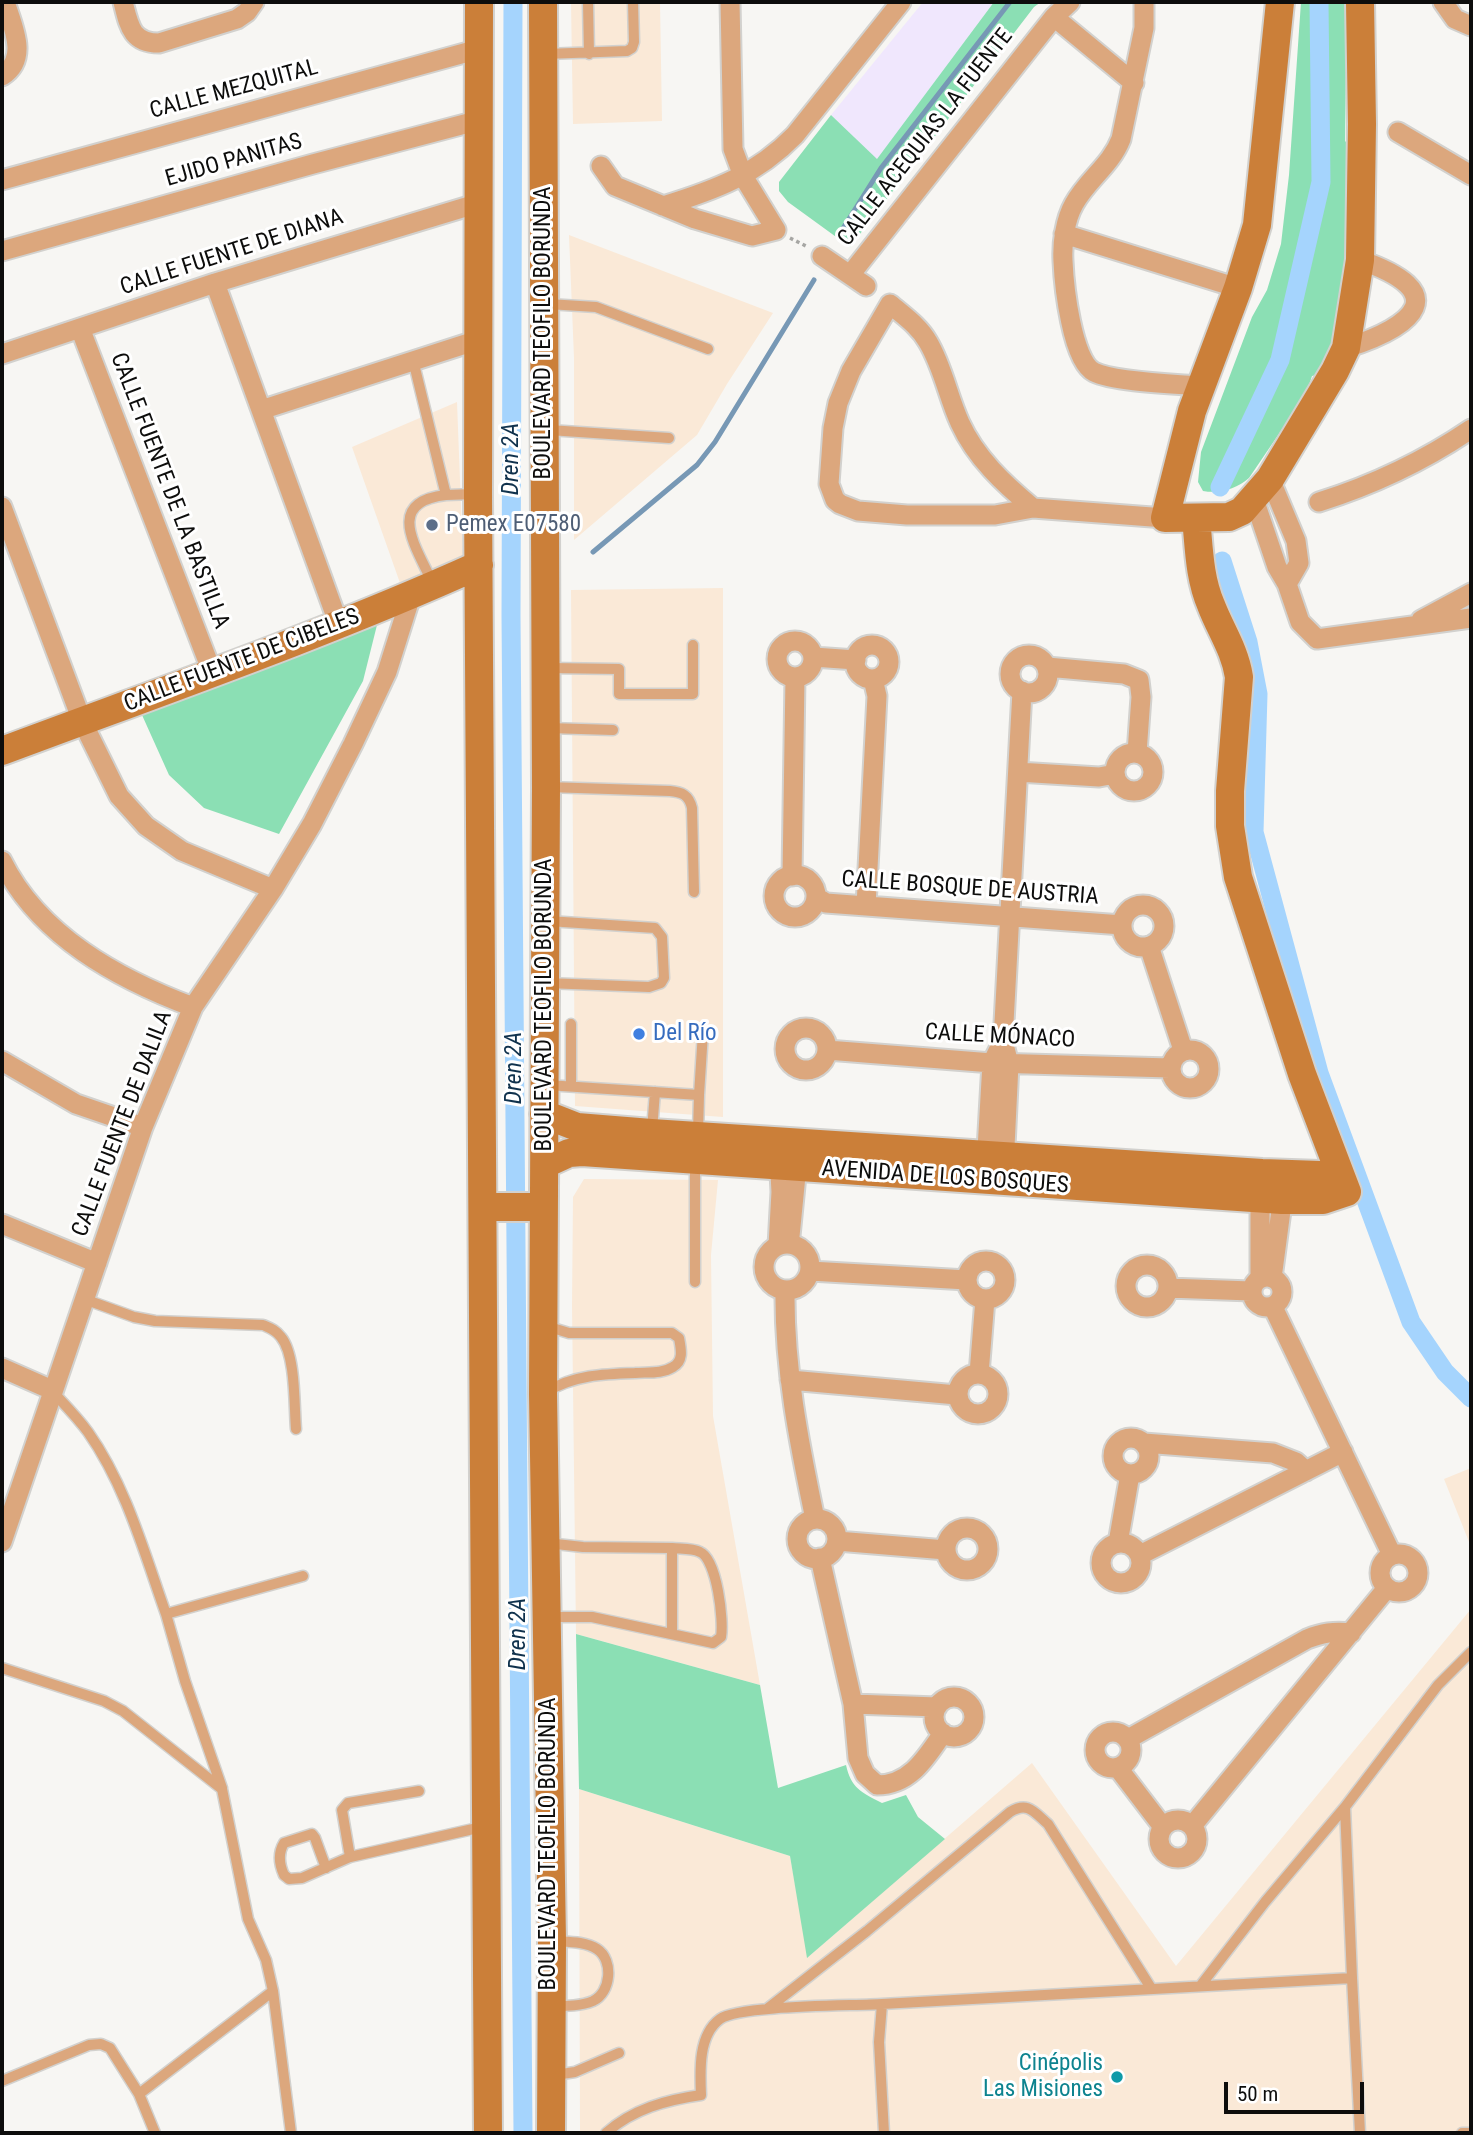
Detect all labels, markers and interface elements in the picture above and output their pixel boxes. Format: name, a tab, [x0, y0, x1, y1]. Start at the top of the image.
street label: CALLE ACEQUIAS LA FUENTE	[833, 24, 1019, 252]
street label: CALLE MEZQUITAL	[147, 54, 321, 126]
street label: EJIDO PANITAS	[162, 128, 306, 194]
street label: BOULEVARD TEOFILO BORUNDA	[530, 187, 558, 479]
street label: CALLE FUENTE DE DIANA	[117, 204, 347, 302]
street label: CALLE FUENTE DE LA BASTILLA	[104, 349, 234, 633]
water label: Dren 2A	[498, 423, 526, 495]
place label: Pemex E07580	[446, 511, 581, 539]
marker: Pemex E07580	[424, 517, 440, 533]
street label: CALLE FUENTE DE CIBELES	[120, 603, 364, 719]
street label: BOULEVARD TEOFILO BORUNDA	[531, 859, 559, 1151]
street label: CALLE BOSQUE DE AUSTRIA	[840, 866, 1100, 912]
street label: CALLE FUENTE DE DALILA	[67, 1007, 179, 1241]
street label: CALLE MÓNACO	[924, 1019, 1076, 1055]
place label: Del Río	[653, 1020, 717, 1048]
marker: Del Río	[631, 1026, 647, 1042]
water label: Dren 2A	[501, 1032, 529, 1104]
street label: AVENIDA DE LOS BOSQUES	[821, 1156, 1069, 1200]
water label: Dren 2A	[505, 1598, 533, 1670]
street label: BOULEVARD TEOFILO BORUNDA	[535, 1698, 563, 1990]
place label: Cinépolis Las Misiones	[983, 2050, 1103, 2104]
scale bar	[1228, 2068, 1368, 2112]
marker: Cinépolis Las Misiones	[1109, 2069, 1125, 2085]
text: 50 m	[1237, 2082, 1278, 2106]

